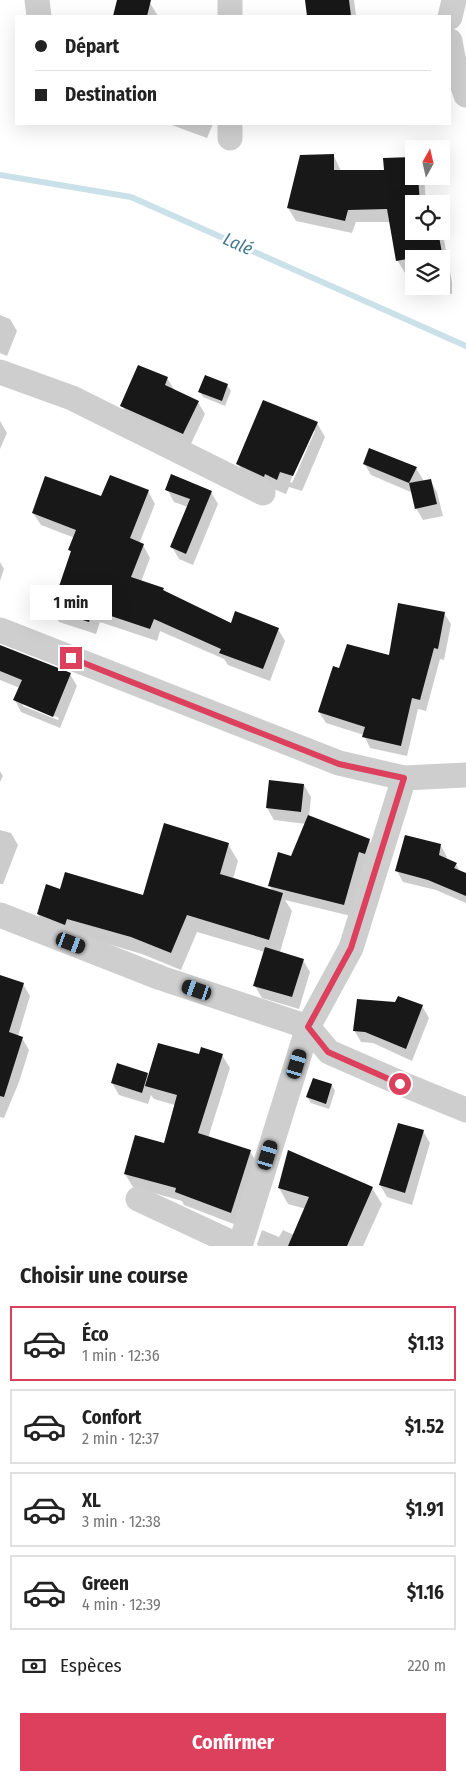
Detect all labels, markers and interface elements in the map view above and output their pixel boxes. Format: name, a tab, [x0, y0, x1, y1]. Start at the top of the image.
text: Départ	[65, 35, 119, 58]
text: Destination	[65, 83, 157, 106]
north arrow	[405, 140, 450, 185]
map controls	[405, 140, 450, 295]
button: locate	[405, 195, 450, 240]
water label: Lalé	[220, 228, 257, 260]
button: layers	[405, 250, 450, 295]
callout: 1 min	[30, 586, 112, 620]
text: 1 min	[54, 593, 88, 612]
route end	[60, 647, 82, 669]
car	[54, 931, 87, 955]
car	[180, 978, 213, 1002]
car	[285, 1047, 308, 1081]
route start	[389, 1073, 411, 1095]
car	[256, 1138, 279, 1172]
text: Choisir une course	[20, 1262, 188, 1289]
icon: car	[22, 1321, 67, 1366]
text: Éco	[82, 1323, 109, 1346]
text: $1.13	[408, 1332, 444, 1355]
text: 1 min · 12:36	[82, 1346, 160, 1365]
icon: car	[22, 1404, 67, 1449]
text: Confort	[82, 1406, 142, 1429]
text: $1.52	[405, 1415, 444, 1438]
text: 2 min · 12:37	[82, 1429, 159, 1448]
icon: car	[22, 1487, 67, 1532]
text: XL	[82, 1489, 101, 1512]
text: $1.91	[406, 1498, 444, 1521]
text: 3 min · 12:38	[82, 1512, 161, 1531]
icon: car	[22, 1570, 67, 1615]
text: Green	[82, 1572, 129, 1595]
text: $1.16	[407, 1581, 444, 1604]
text: 4 min · 12:39	[82, 1595, 161, 1614]
icon: cash	[20, 1652, 48, 1680]
text: Espèces	[60, 1654, 122, 1677]
text: 220 m	[407, 1656, 446, 1675]
button: Confirmer	[20, 1713, 446, 1771]

